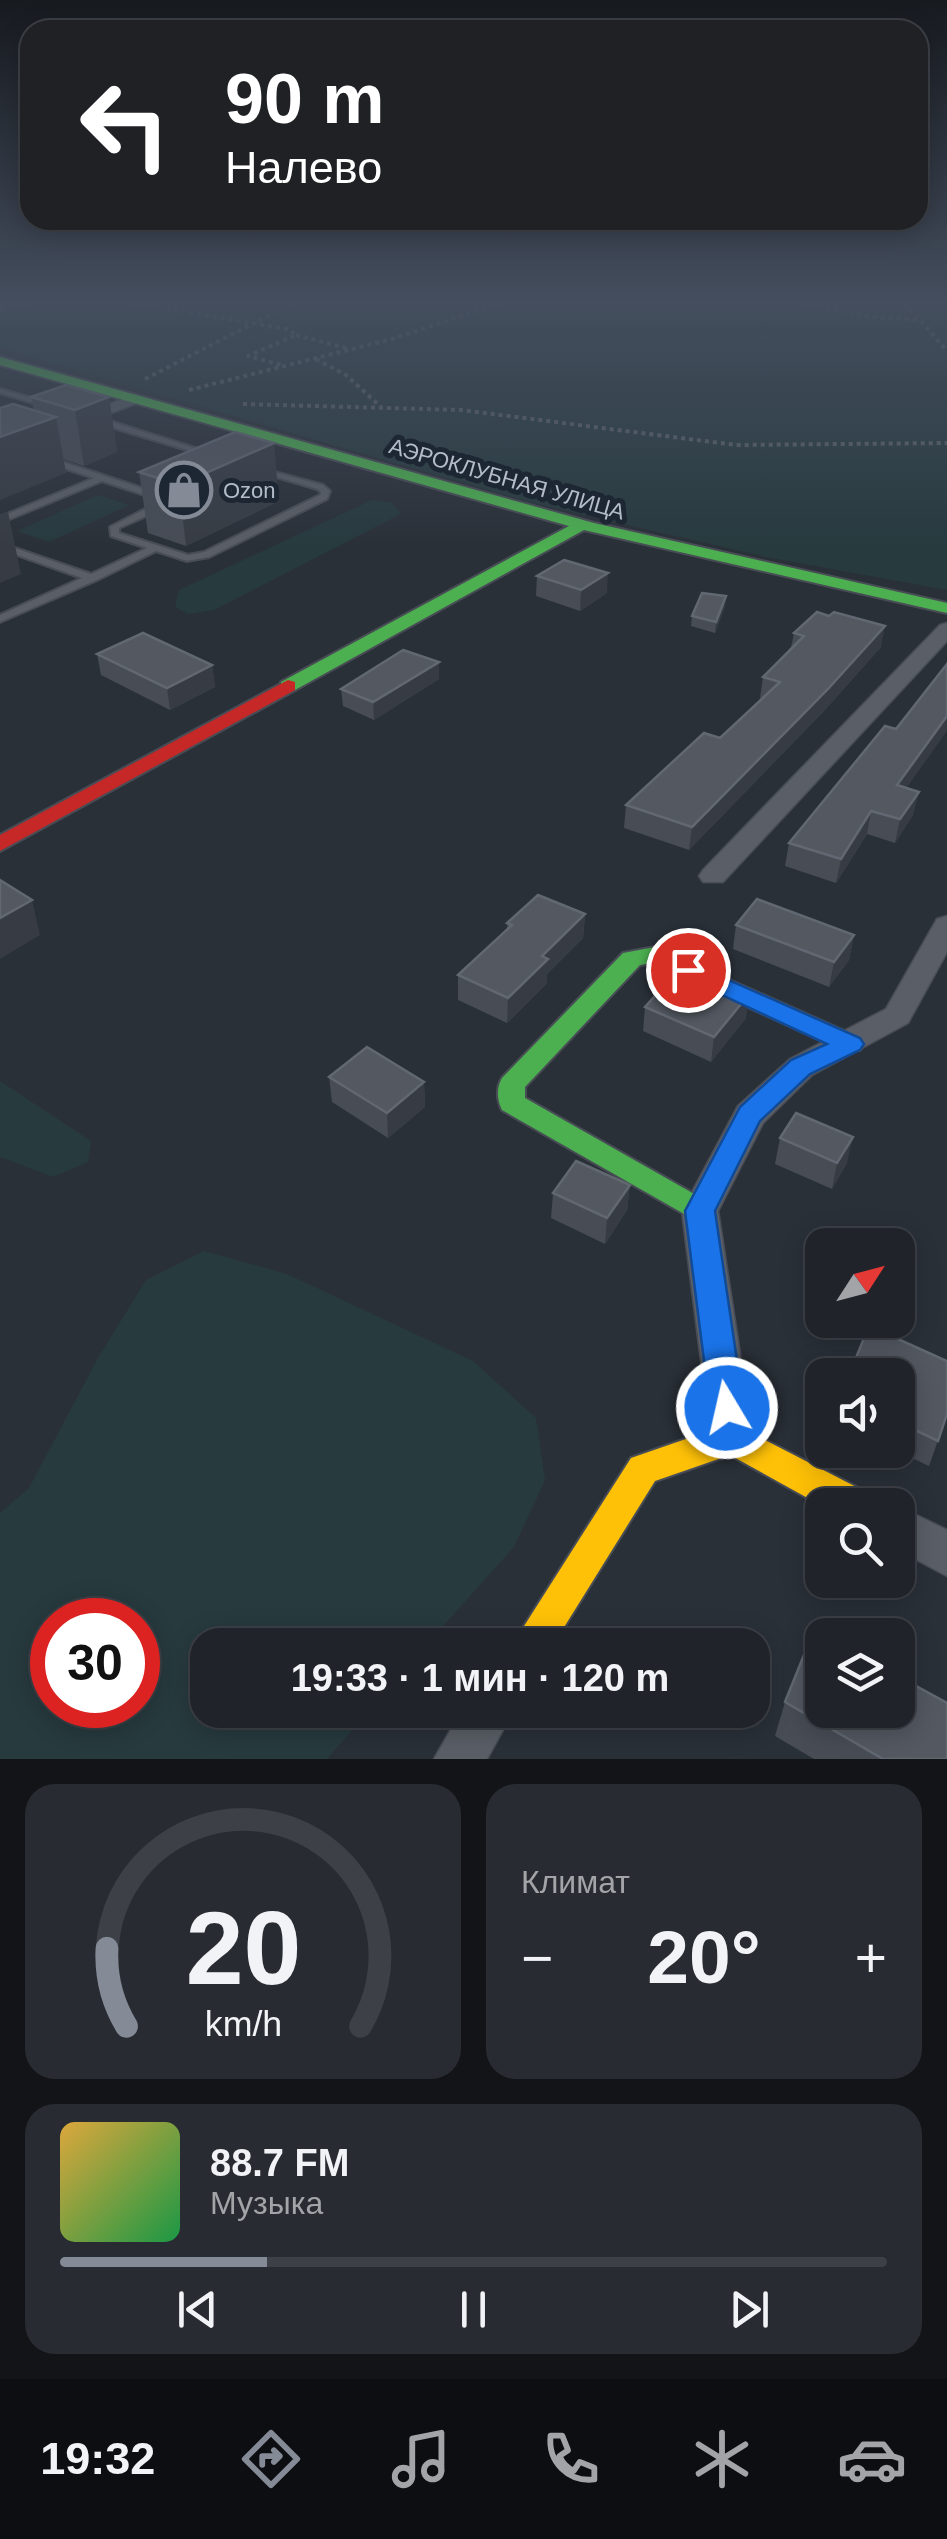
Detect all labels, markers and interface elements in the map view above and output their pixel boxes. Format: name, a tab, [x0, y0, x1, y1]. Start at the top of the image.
icon: left	[60, 60, 190, 190]
text: 90 m	[225, 60, 385, 138]
text: Налево	[225, 142, 382, 193]
street label: АЭРОКЛУБНАЯ УЛИЦА	[386, 433, 628, 525]
shop icon: Ozon	[154, 460, 214, 520]
place label: Ozon	[223, 478, 276, 503]
pin	[646, 928, 731, 1013]
icon: arrive	[661, 943, 716, 998]
north arrow	[805, 1228, 915, 1338]
map controls	[805, 1228, 915, 1728]
position arrow	[675, 1356, 779, 1460]
button: sound	[805, 1358, 915, 1468]
button: search	[805, 1488, 915, 1598]
speed limit sign: 30	[30, 1598, 160, 1728]
button: layers	[805, 1618, 915, 1728]
text: 19:33 · 1 мин · 120 m	[291, 1657, 669, 1699]
text: Климат	[521, 1864, 630, 1900]
text: 20	[185, 1890, 301, 2006]
text: 20°	[647, 1915, 761, 1999]
text: −	[521, 1927, 553, 1989]
text: +	[855, 1927, 887, 1989]
text: km/h	[204, 2004, 282, 2044]
text: 88.7 FM	[210, 2142, 349, 2184]
text: Музыка	[210, 2185, 323, 2221]
icon: previous	[170, 2282, 225, 2337]
icon: pause	[446, 2282, 501, 2337]
icon: next	[722, 2282, 777, 2337]
icon: directions	[236, 2424, 306, 2494]
icon: music	[386, 2424, 456, 2494]
icon: phone	[536, 2424, 606, 2494]
icon: climate	[687, 2424, 757, 2494]
icon: car	[837, 2424, 907, 2494]
text: 19:32	[40, 2433, 155, 2484]

